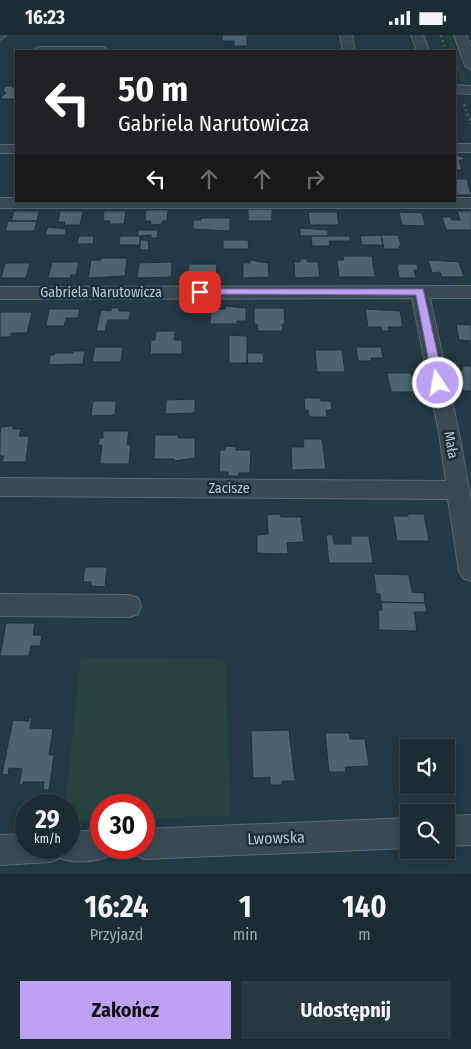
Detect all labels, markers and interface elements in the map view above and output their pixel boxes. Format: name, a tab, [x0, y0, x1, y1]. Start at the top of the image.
text: 16:23	[25, 6, 65, 29]
text: 50 m	[118, 68, 188, 110]
icon: left	[35, 70, 100, 135]
text: Gabriela Narutowicza	[118, 110, 309, 137]
icon: left	[142, 165, 170, 193]
icon: ahead	[195, 165, 223, 193]
icon: ahead	[248, 165, 276, 193]
icon: right	[301, 165, 329, 193]
pin	[179, 271, 221, 313]
icon: arrive	[186, 278, 214, 306]
street label: Gabriela Narutowicza	[40, 284, 162, 301]
position arrow	[411, 356, 463, 408]
street label: Mała	[440, 430, 462, 460]
street label: Zacisze	[208, 480, 250, 497]
map controls	[400, 739, 455, 859]
button: sound	[400, 739, 455, 794]
speed limit sign: 30	[90, 794, 155, 859]
button: search	[400, 804, 455, 859]
text: 29	[35, 805, 60, 835]
street label: Lwowska	[247, 827, 305, 849]
text: km/h	[34, 832, 61, 846]
text: 16:24	[84, 889, 148, 925]
text: 1	[239, 889, 252, 925]
text: 140	[342, 889, 387, 925]
text: Przyjazd	[90, 925, 143, 944]
text: min	[233, 925, 258, 944]
text: m	[358, 925, 370, 944]
button: Zakończ	[20, 981, 231, 1039]
button: Udostępnij	[241, 981, 451, 1039]

